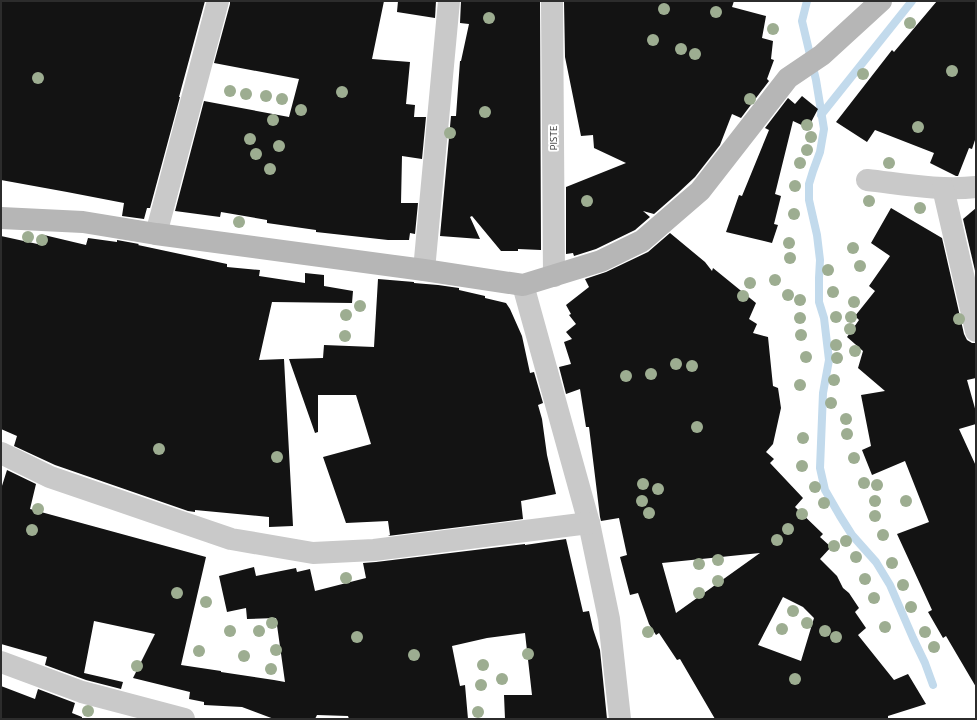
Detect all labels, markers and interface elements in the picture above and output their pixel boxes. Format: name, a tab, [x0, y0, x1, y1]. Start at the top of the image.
street label: PISTE	[548, 125, 559, 150]

